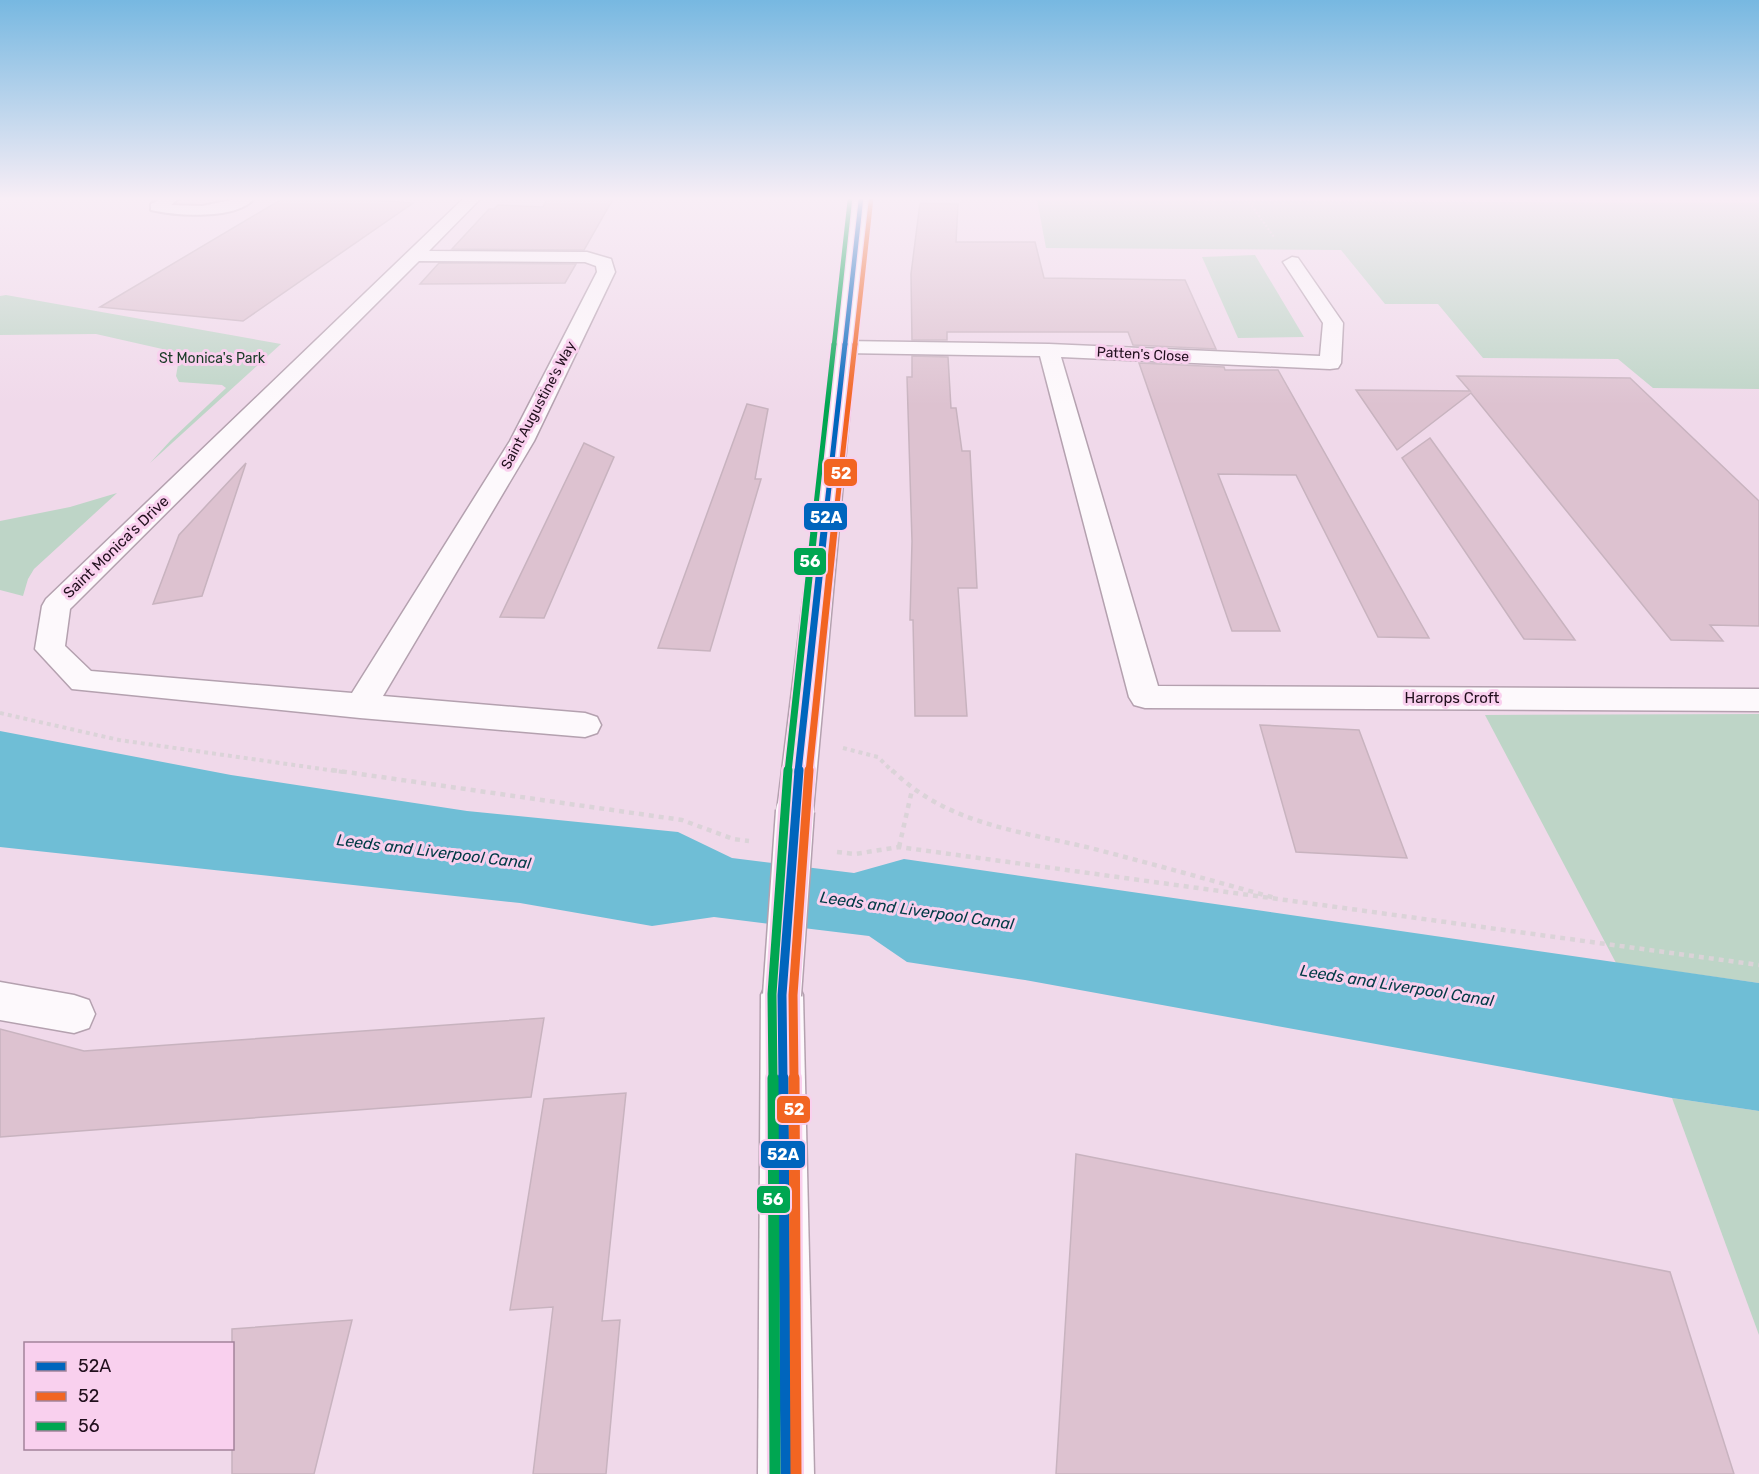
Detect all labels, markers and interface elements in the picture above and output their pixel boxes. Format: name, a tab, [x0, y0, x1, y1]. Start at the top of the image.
street label: Saint Augustine's Way	[497, 338, 580, 472]
street label: Patten's Close	[1096, 344, 1190, 365]
park label: St Monica's Park	[159, 350, 266, 367]
line badge: 52	[823, 458, 858, 487]
text: 52	[831, 464, 851, 483]
street label: Saint Monica's Drive	[60, 492, 172, 602]
line badge: 52A	[803, 502, 848, 531]
text: 52A	[810, 508, 843, 527]
line badge: 56	[793, 547, 827, 576]
text: 56	[800, 552, 820, 571]
street label: Harrops Croft	[1405, 689, 1500, 707]
water label: Leeds and Liverpool Canal	[336, 830, 533, 873]
water label: Leeds and Liverpool Canal	[819, 887, 1016, 934]
water label: Leeds and Liverpool Canal	[1299, 961, 1496, 1010]
line badge: 52	[776, 1095, 811, 1124]
text: 52	[784, 1100, 804, 1119]
line badge: 52A	[760, 1140, 806, 1169]
text: 52A	[767, 1145, 800, 1164]
line badge: 56	[756, 1185, 791, 1214]
text: 56	[763, 1190, 783, 1209]
legend	[24, 1342, 234, 1450]
text: 52A	[78, 1355, 111, 1377]
text: 52	[78, 1385, 99, 1407]
text: 56	[78, 1415, 100, 1437]

